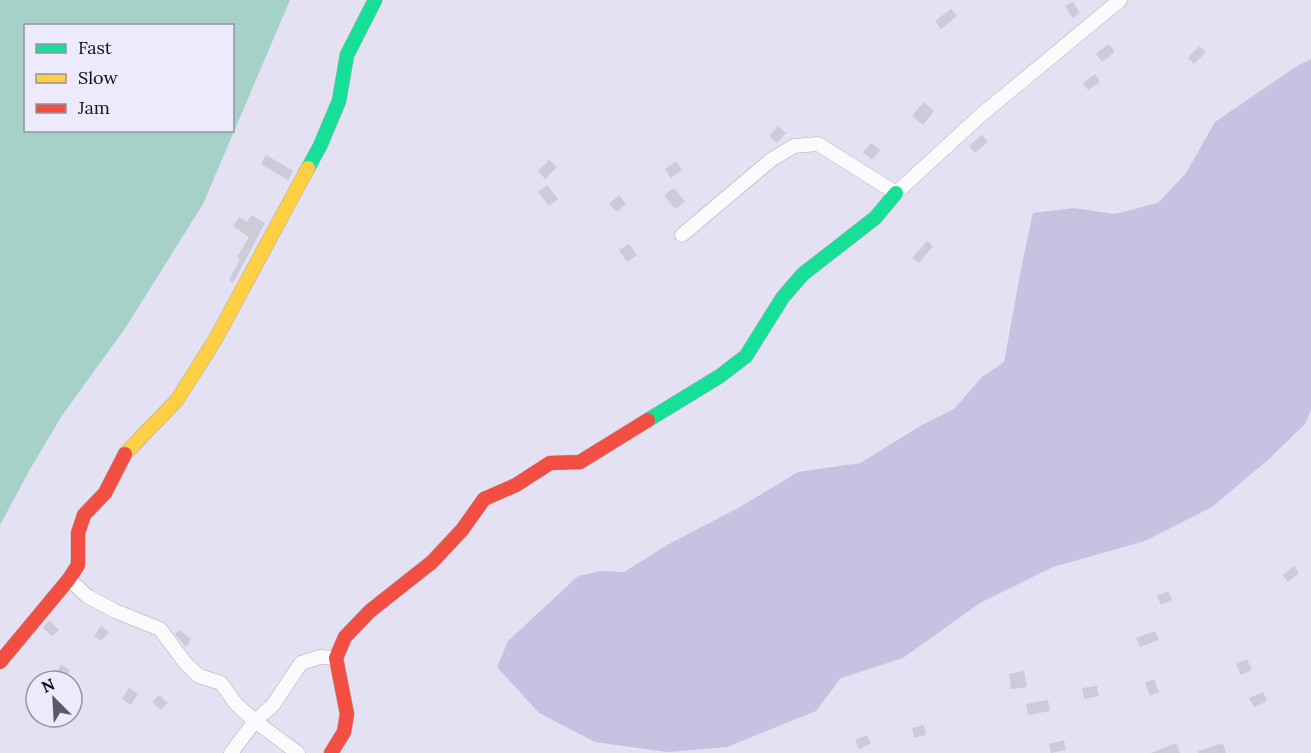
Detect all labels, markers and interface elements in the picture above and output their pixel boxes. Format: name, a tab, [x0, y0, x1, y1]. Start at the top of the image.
legend	[24, 24, 234, 132]
text: Fast	[78, 36, 112, 59]
text: Slow	[78, 66, 118, 89]
text: Jam	[77, 96, 110, 119]
north arrow	[24, 669, 84, 729]
text: N	[38, 674, 58, 697]

